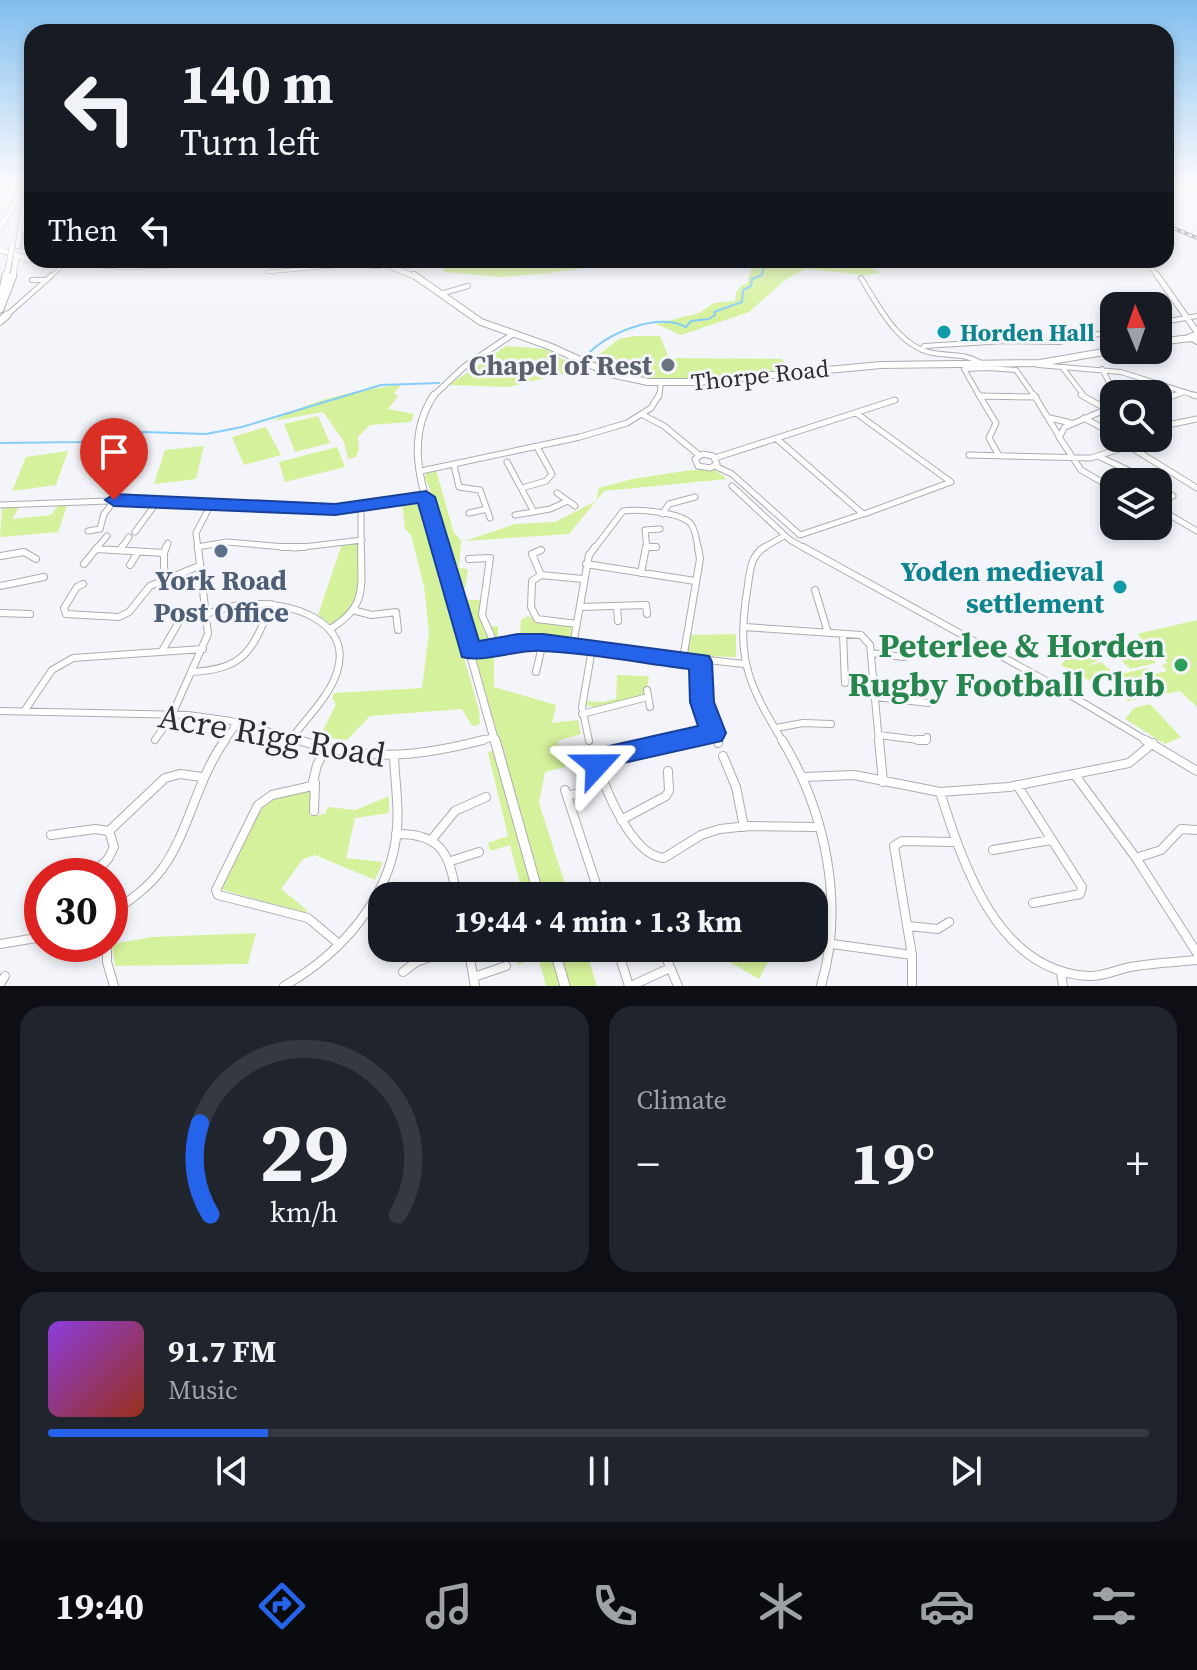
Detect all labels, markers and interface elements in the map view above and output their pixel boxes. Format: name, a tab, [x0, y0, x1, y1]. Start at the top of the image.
text: 140 m	[180, 45, 334, 122]
icon: left	[48, 56, 152, 160]
text: Turn left	[180, 118, 319, 167]
icon: left	[134, 208, 178, 252]
text: Then	[48, 210, 118, 251]
north arrow	[1100, 292, 1172, 364]
map controls	[1100, 292, 1172, 540]
place label: Horden Hall	[960, 316, 1095, 349]
marker: Horden Hall	[935, 323, 953, 341]
place label: Chapel of Rest	[469, 346, 653, 384]
street label: Thorpe Road	[689, 351, 831, 399]
marker: Chapel of Rest	[659, 356, 677, 374]
button: search	[1100, 380, 1172, 452]
pin	[80, 418, 148, 500]
icon: arrive	[92, 430, 136, 474]
button: layers	[1100, 468, 1172, 540]
marker: York Road Post Office	[212, 542, 230, 560]
place label: Yoden medieval settlement	[900, 552, 1105, 622]
place label: York Road Post Office	[153, 561, 289, 631]
marker: Yoden medieval settlement	[1111, 578, 1129, 596]
place label: Peterlee & Horden Rugby Football Club	[848, 622, 1165, 707]
marker: Peterlee & Horden Rugby Football Club	[1172, 656, 1190, 674]
street label: Acre Rigg Road	[155, 692, 389, 778]
position arrow	[555, 723, 639, 807]
speed limit sign: 30	[24, 858, 128, 962]
text: 19:44 · 4 min · 1.3 km	[454, 901, 742, 942]
text: Climate	[637, 1082, 727, 1118]
text: 29	[259, 1095, 349, 1209]
text: 19°	[850, 1122, 935, 1204]
text: −	[637, 1133, 660, 1194]
text: +	[1126, 1133, 1149, 1194]
text: km/h	[270, 1192, 338, 1232]
text: 91.7 FM	[168, 1331, 276, 1372]
text: Music	[168, 1372, 238, 1408]
icon: previous	[210, 1449, 254, 1493]
icon: pause	[577, 1449, 621, 1493]
icon: next	[944, 1449, 988, 1493]
icon: directions	[254, 1578, 310, 1634]
icon: music	[421, 1578, 477, 1634]
icon: phone	[587, 1578, 643, 1634]
icon: climate	[753, 1578, 809, 1634]
icon: car	[919, 1578, 975, 1634]
icon: filters	[1086, 1578, 1142, 1634]
text: 19:40	[55, 1582, 144, 1631]

